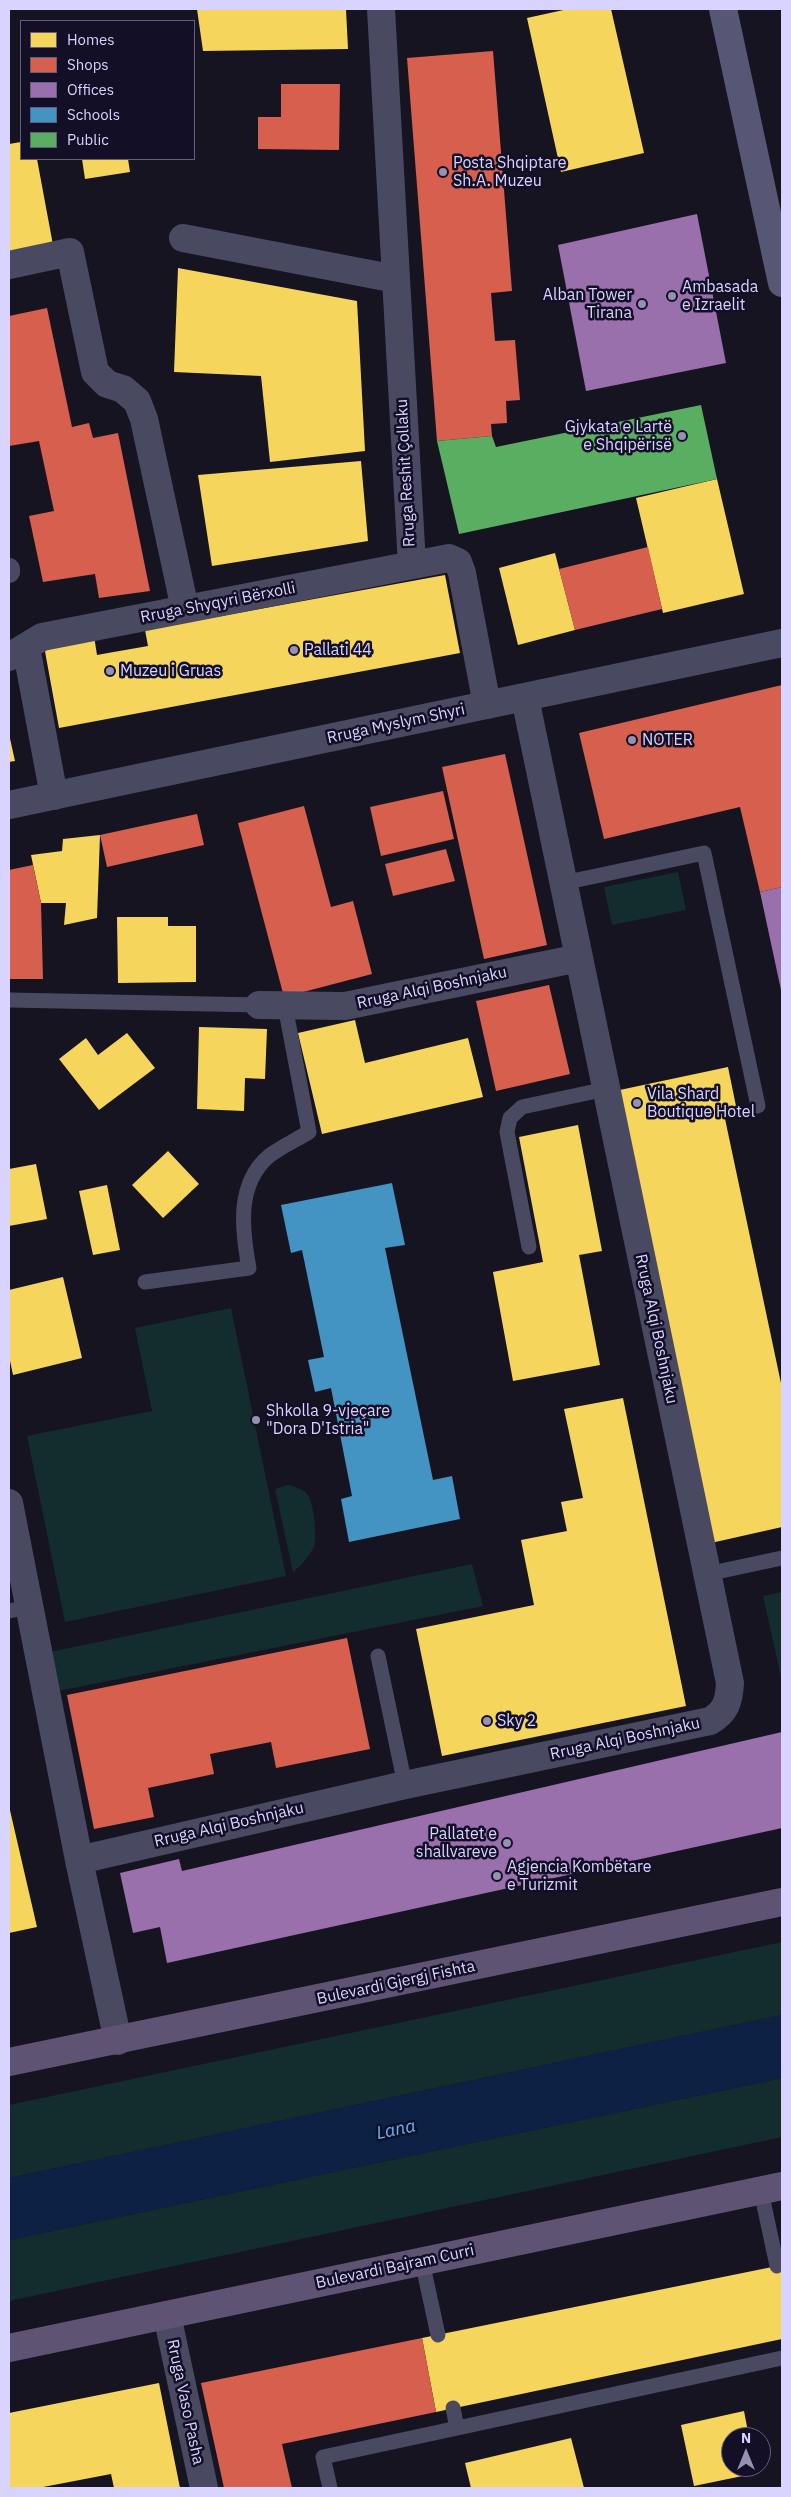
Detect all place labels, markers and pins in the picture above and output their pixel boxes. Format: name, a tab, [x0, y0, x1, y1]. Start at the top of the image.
place label: Posta Shqiptare Sh.A. Muzeu	[453, 153, 567, 191]
marker: Posta Shqiptare Sh.A. Muzeu	[437, 166, 449, 178]
place label: Ambasada e Izraelit	[682, 277, 758, 315]
place label: Alban Tower Tirana	[543, 285, 632, 323]
marker: Ambasada e Izraelit	[666, 290, 678, 302]
marker: Alban Tower Tirana	[636, 298, 648, 310]
place label: Gjykata e Lartë e Shqipërisë	[565, 417, 672, 455]
marker: Gjykata e Lartë e Shqipërisë	[676, 430, 688, 442]
place label: Pallati 44	[304, 640, 372, 660]
marker: Pallati 44	[288, 644, 300, 656]
place label: Muzeu i Gruas	[120, 661, 221, 681]
marker: Muzeu i Gruas	[104, 665, 116, 677]
place label: NOTER	[642, 730, 693, 750]
marker: NOTER	[626, 734, 638, 746]
place label: Vila Shard Boutique Hotel	[647, 1084, 755, 1122]
marker: Vila Shard Boutique Hotel	[631, 1097, 643, 1109]
place label: Shkolla 9-vjeçare "Dora D'Istria"	[266, 1401, 390, 1439]
marker: Shkolla 9-vjeçare "Dora D'Istria"	[250, 1414, 262, 1426]
place label: Sky 2	[497, 1711, 536, 1731]
marker: Sky 2	[481, 1715, 493, 1727]
place label: Pallatet e shallvareve	[416, 1824, 497, 1862]
marker: Pallatet e shallvareve	[501, 1837, 513, 1849]
place label: Agjencia Kombëtare e Turizmit	[507, 1857, 652, 1895]
marker: Agjencia Kombëtare e Turizmit	[491, 1870, 503, 1882]

